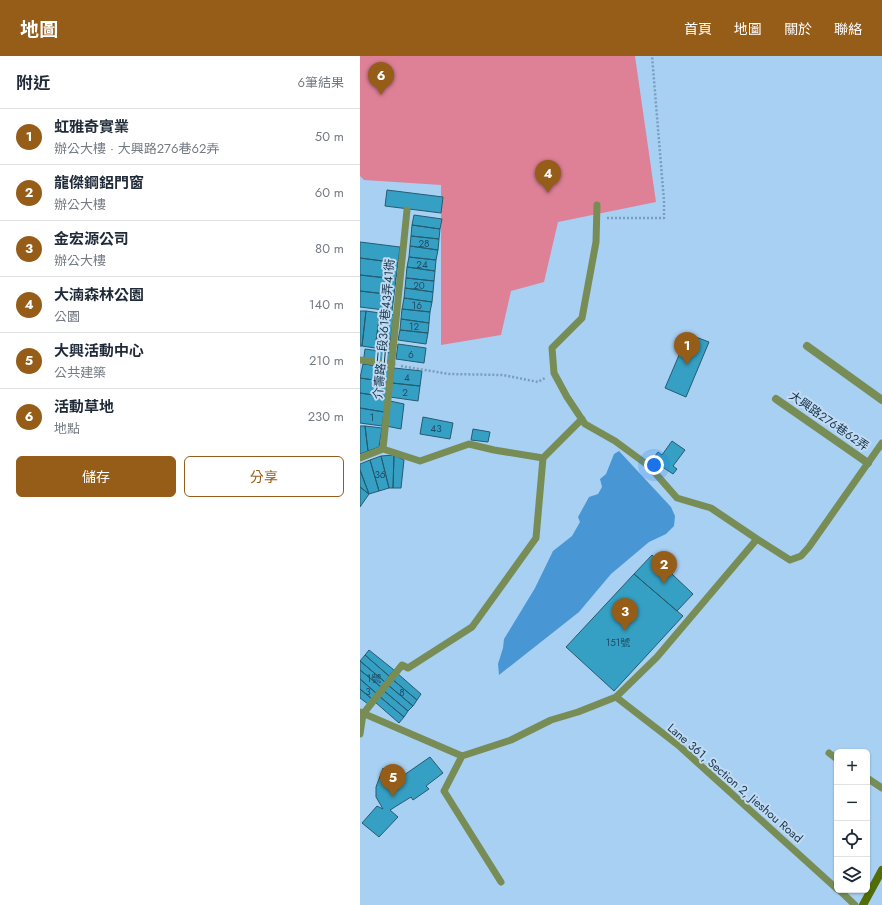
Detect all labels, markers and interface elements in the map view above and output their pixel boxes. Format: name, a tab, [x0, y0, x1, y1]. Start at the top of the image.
text: 地圖	[20, 16, 58, 43]
text: 首頁	[684, 19, 712, 39]
text: 地圖	[734, 19, 762, 39]
text: 關於	[784, 19, 812, 39]
text: 聯絡	[834, 19, 862, 39]
pin: 6	[368, 62, 394, 95]
text: 附近	[16, 71, 50, 95]
text: 6筆結果	[298, 73, 344, 92]
text: 虹雅奇實業	[54, 116, 129, 138]
text: 1	[26, 127, 32, 146]
text: 50 m	[315, 127, 344, 146]
text: 辦公大樓 · 大興路276巷62弄	[54, 139, 219, 158]
pin: 4	[535, 160, 561, 193]
text: 龍傑鋼鋁門窗	[54, 172, 144, 194]
text: 2	[25, 183, 33, 202]
text: 60 m	[315, 183, 344, 202]
text: 辦公大樓	[54, 195, 106, 214]
text: 金宏源公司	[54, 228, 129, 250]
house number: 28	[418, 236, 430, 251]
text: 3	[25, 239, 33, 258]
text: 80 m	[315, 239, 344, 258]
text: 辦公大樓	[54, 251, 106, 270]
house number: 24	[416, 257, 428, 272]
street label: 介壽路二段361巷43弄41衖	[369, 258, 399, 400]
house number: 20	[413, 278, 425, 293]
text: 大湳森林公園	[54, 284, 144, 306]
text: 4	[24, 295, 34, 314]
text: 140 m	[309, 295, 344, 314]
house number: 16	[412, 298, 422, 313]
text: 公園	[54, 307, 80, 326]
house number: 12	[409, 319, 419, 334]
pin: 1	[674, 332, 700, 365]
text: 大興活動中心	[54, 340, 144, 362]
house number: 6	[408, 347, 414, 362]
text: 5	[25, 351, 33, 370]
text: 210 m	[309, 351, 344, 370]
text: 公共建築	[54, 363, 106, 382]
house number: 4	[404, 370, 410, 385]
house number: 2	[402, 385, 408, 400]
street label: 大興路276巷62弄	[785, 387, 873, 455]
text: 活動草地	[54, 396, 114, 418]
text: 6	[25, 407, 33, 426]
text: 230 m	[308, 407, 344, 426]
house number: 1	[370, 410, 374, 425]
text: 地點	[54, 419, 80, 438]
house number: 43	[430, 421, 442, 436]
your location	[644, 455, 664, 475]
button: 儲存	[16, 456, 176, 497]
button: 分享	[184, 456, 344, 497]
house number: 36	[374, 467, 386, 482]
pin: 2	[651, 551, 677, 584]
pin: 3	[612, 598, 638, 631]
house number: 151號	[606, 635, 630, 650]
house number: 1號	[367, 671, 381, 686]
house number: 3	[365, 684, 371, 699]
house number: 8	[399, 685, 405, 700]
street label: Lane 361, Section 2, Jieshou Road	[663, 719, 807, 847]
map controls	[834, 749, 870, 893]
button: +	[834, 749, 870, 785]
pin: 5	[380, 764, 406, 797]
button: −	[834, 785, 870, 821]
button: locate	[834, 821, 870, 857]
button: layers	[834, 857, 870, 893]

